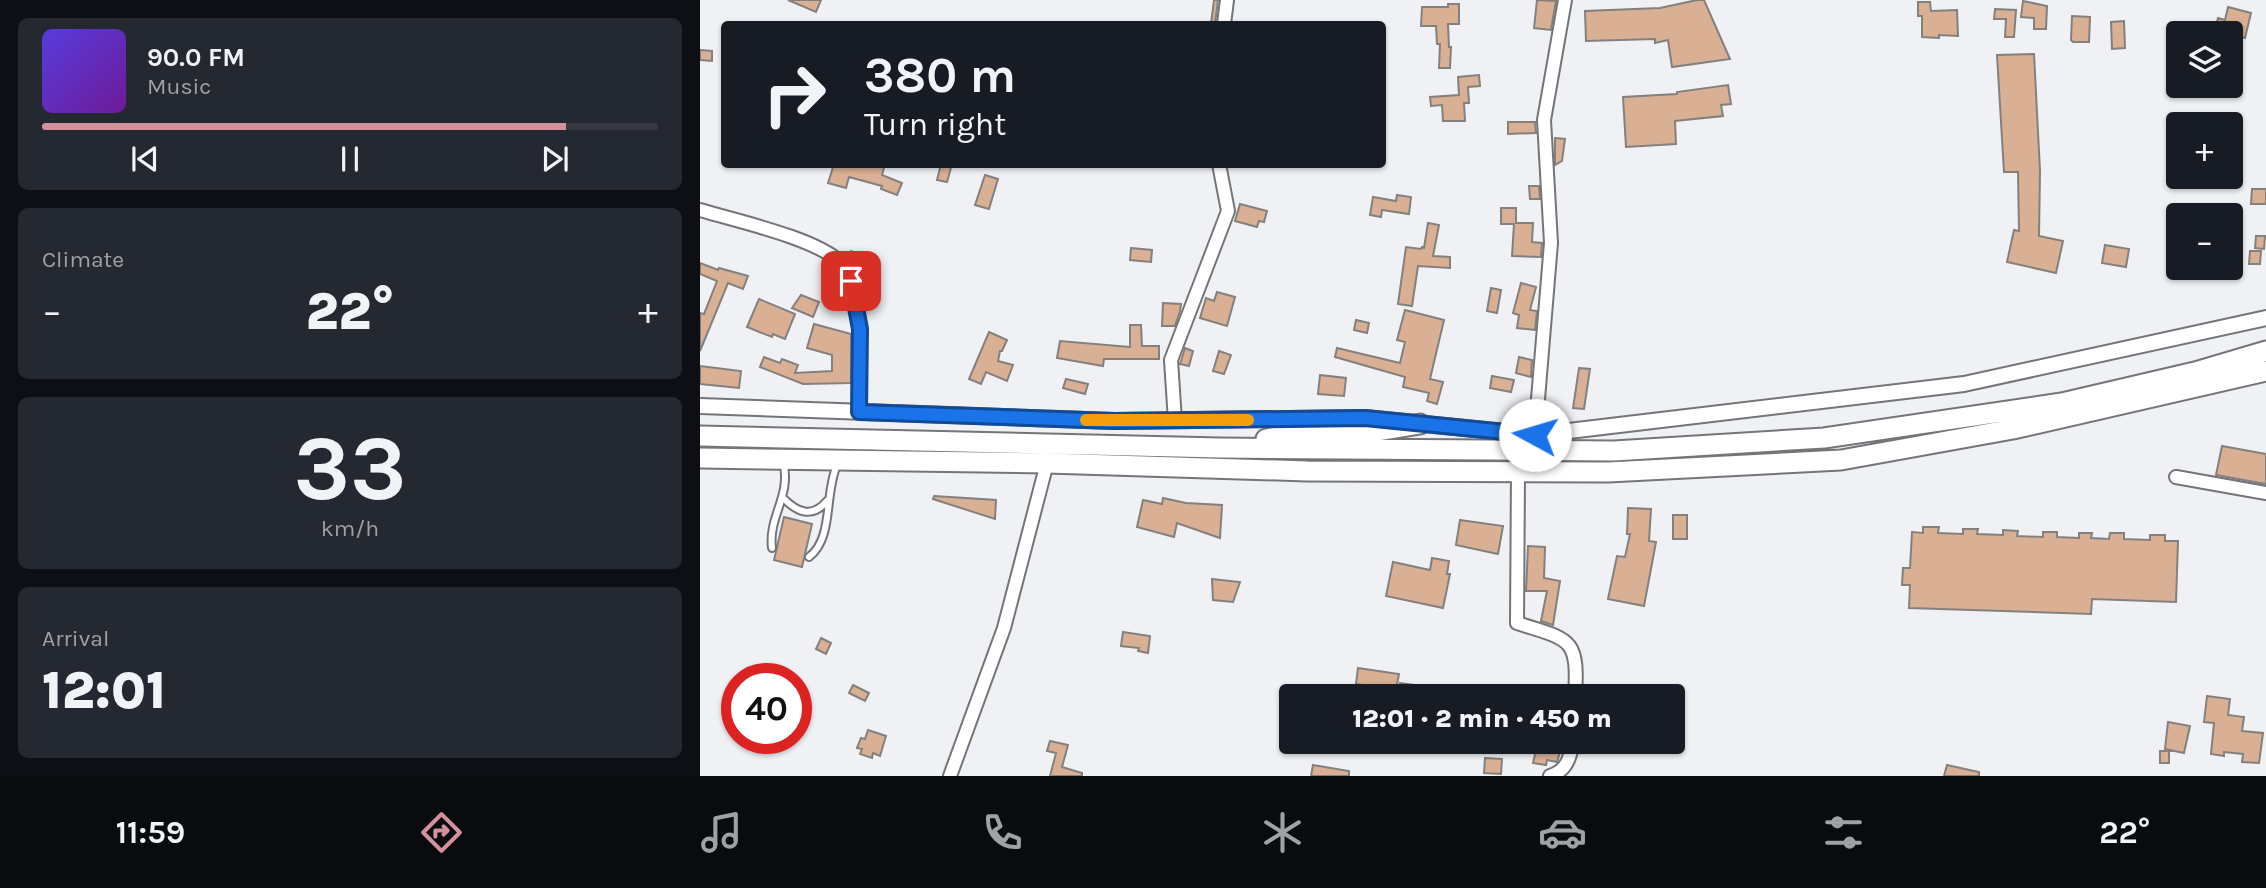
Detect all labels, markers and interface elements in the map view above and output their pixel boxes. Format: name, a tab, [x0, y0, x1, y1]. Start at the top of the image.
map controls	[2166, 21, 2243, 280]
button: layers	[2166, 21, 2243, 98]
text: 90.0 FM	[147, 42, 245, 73]
text: 380 m	[864, 47, 1016, 104]
icon: right	[749, 49, 840, 140]
text: Music	[147, 73, 211, 100]
text: Turn right	[864, 106, 1006, 143]
button: +	[2166, 112, 2243, 189]
icon: previous	[126, 140, 164, 178]
icon: pause	[331, 140, 369, 178]
icon: next	[536, 140, 574, 178]
button: −	[2166, 203, 2243, 280]
text: Climate	[42, 246, 124, 273]
pin	[821, 251, 881, 311]
icon: arrive	[832, 262, 870, 300]
text: 22°	[306, 281, 394, 342]
text: −	[42, 289, 62, 334]
text: +	[638, 289, 658, 334]
position arrow	[1498, 398, 1572, 472]
text: 33	[293, 416, 407, 522]
text: km/h	[321, 515, 379, 542]
text: Arrival	[42, 625, 109, 652]
text: 12:01	[42, 660, 166, 721]
speed limit sign: 40	[721, 663, 812, 754]
text: 12:01 · 2 min · 450 m	[1352, 703, 1612, 734]
icon: directions	[417, 808, 466, 857]
icon: music	[697, 808, 746, 857]
icon: phone	[978, 808, 1027, 857]
icon: climate	[1258, 808, 1307, 857]
icon: car	[1538, 808, 1587, 857]
icon: filters	[1819, 808, 1868, 857]
text: 11:59	[116, 814, 185, 851]
text: 22°	[2099, 814, 2150, 851]

